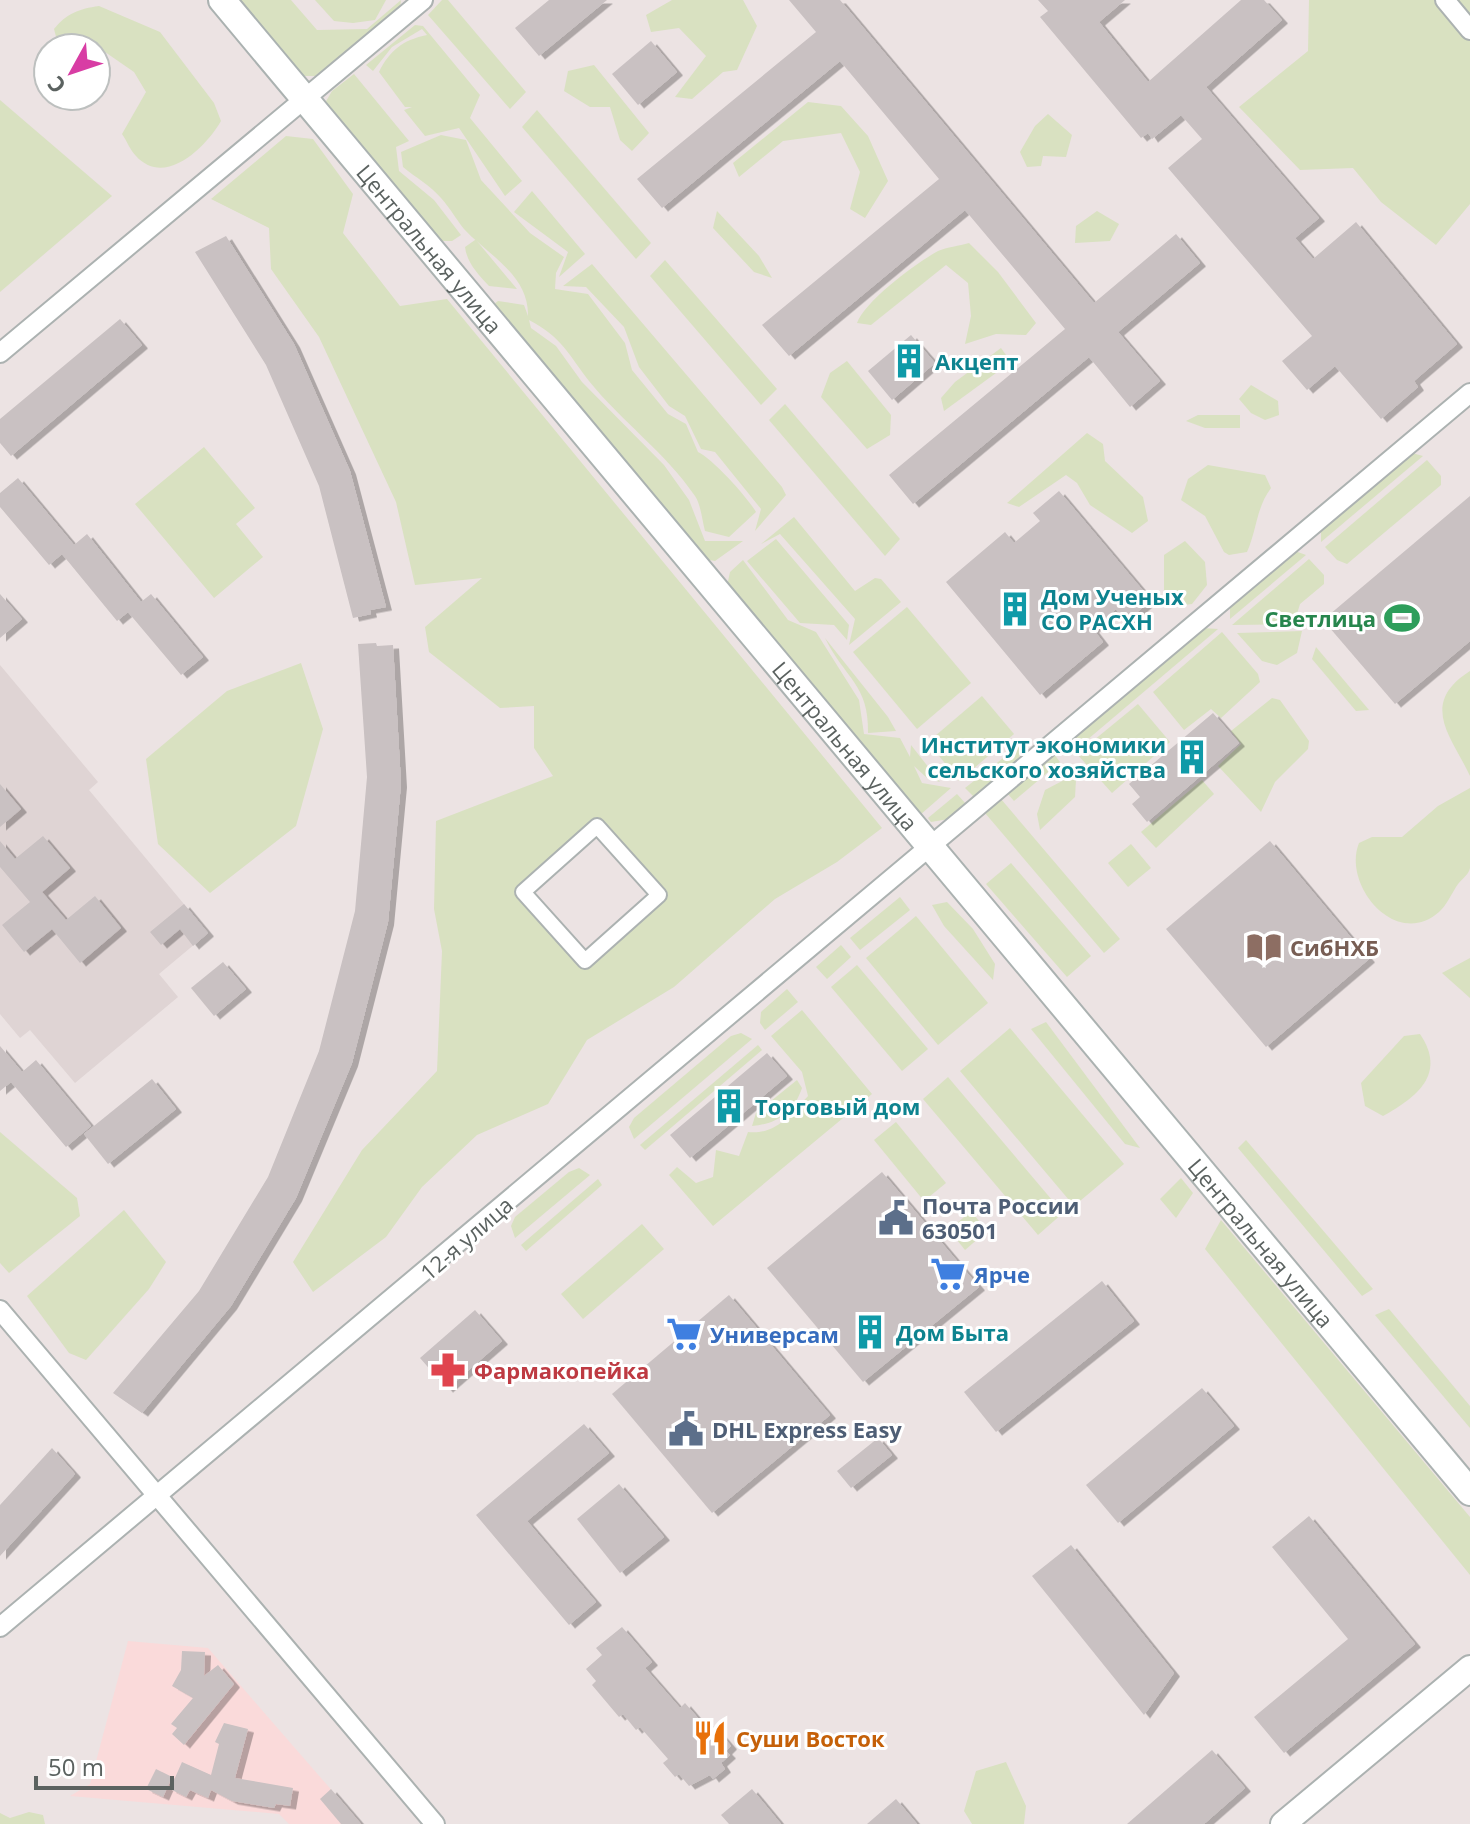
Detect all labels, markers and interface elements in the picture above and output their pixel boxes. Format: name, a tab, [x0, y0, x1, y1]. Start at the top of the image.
north arrow	[32, 32, 112, 112]
text: С	[40, 70, 72, 101]
street label: Центральная улица	[350, 158, 509, 339]
building icon: Акцепт	[890, 342, 928, 380]
place label: Акцепт	[935, 346, 1018, 376]
place label: Дом Ученых СО РАСХН	[1041, 581, 1184, 636]
building icon: Дом Ученых СО РАСХН	[996, 590, 1034, 628]
sports icon: Светлица	[1383, 599, 1421, 637]
place label: Светлица	[1265, 603, 1376, 633]
street label: Центральная улица	[766, 655, 925, 836]
place label: Институт экономики сельского хозяйства	[921, 729, 1166, 784]
building icon: Институт экономики сельского хозяйства	[1173, 738, 1211, 776]
library icon: СибНХБ	[1245, 928, 1283, 966]
place label: СибНХБ	[1290, 932, 1379, 962]
building icon: Торговый дом	[710, 1087, 748, 1125]
place label: Торговый дом	[755, 1091, 920, 1121]
street label: Центральная улица	[1182, 1152, 1341, 1333]
street label: 12-я улица	[413, 1189, 519, 1287]
place label: Почта России 630501	[922, 1190, 1079, 1245]
public building icon: Почта России 630501	[877, 1199, 915, 1237]
supermarket icon: Ярче	[929, 1255, 967, 1293]
place label: Ярче	[973, 1259, 1030, 1289]
building icon: Дом Быта	[851, 1313, 889, 1351]
supermarket icon: Универсам	[665, 1315, 703, 1353]
place label: Дом Быта	[896, 1317, 1009, 1347]
place label: Универсам	[710, 1319, 839, 1349]
pharmacy icon: Фармакопейка	[429, 1351, 467, 1389]
place label: Фармакопейка	[474, 1355, 649, 1385]
public building icon: DHL Express Easy	[667, 1410, 705, 1448]
place label: DHL Express Easy	[712, 1414, 902, 1444]
restaurant icon: Суши Восток	[691, 1719, 729, 1757]
place label: Суши Восток	[736, 1723, 885, 1753]
scale bar	[36, 1740, 172, 1790]
text: 50 m	[48, 1750, 104, 1783]

